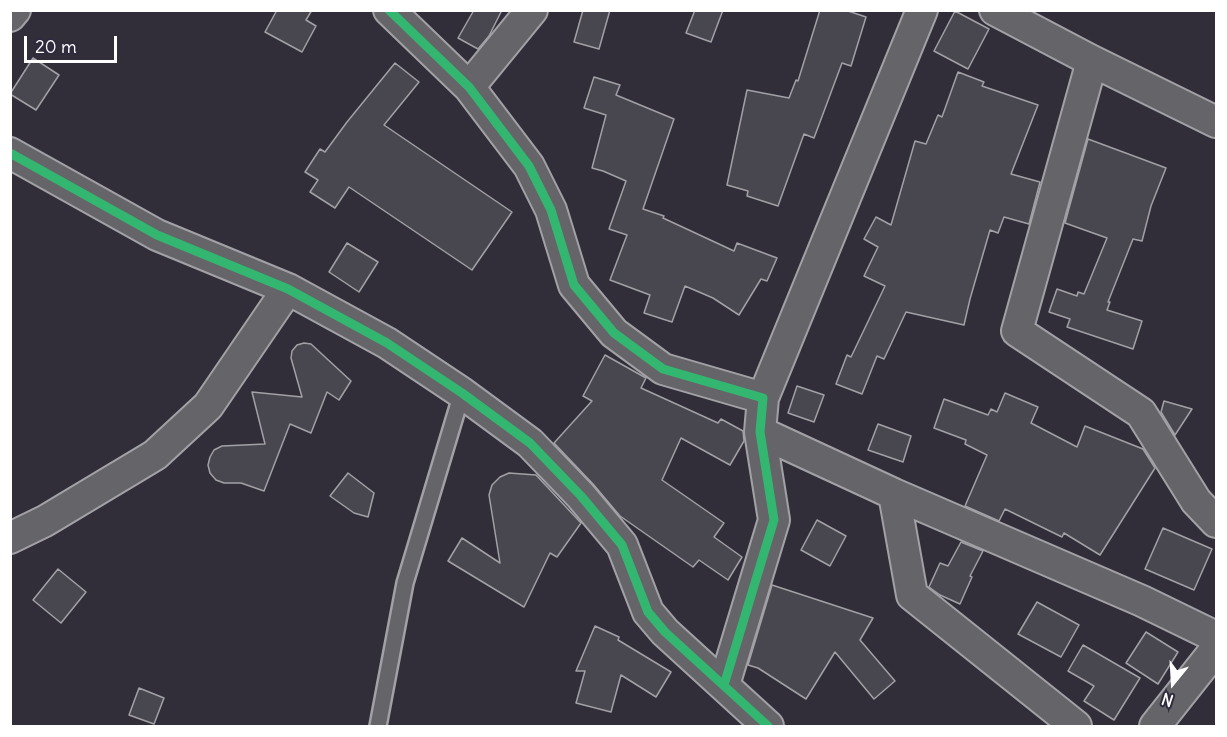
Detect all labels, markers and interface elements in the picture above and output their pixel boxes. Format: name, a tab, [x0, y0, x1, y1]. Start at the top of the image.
scale bar	[27, 24, 120, 62]
text: 20 m	[35, 35, 77, 58]
north arrow	[1143, 653, 1203, 713]
text: N	[1159, 689, 1176, 711]

